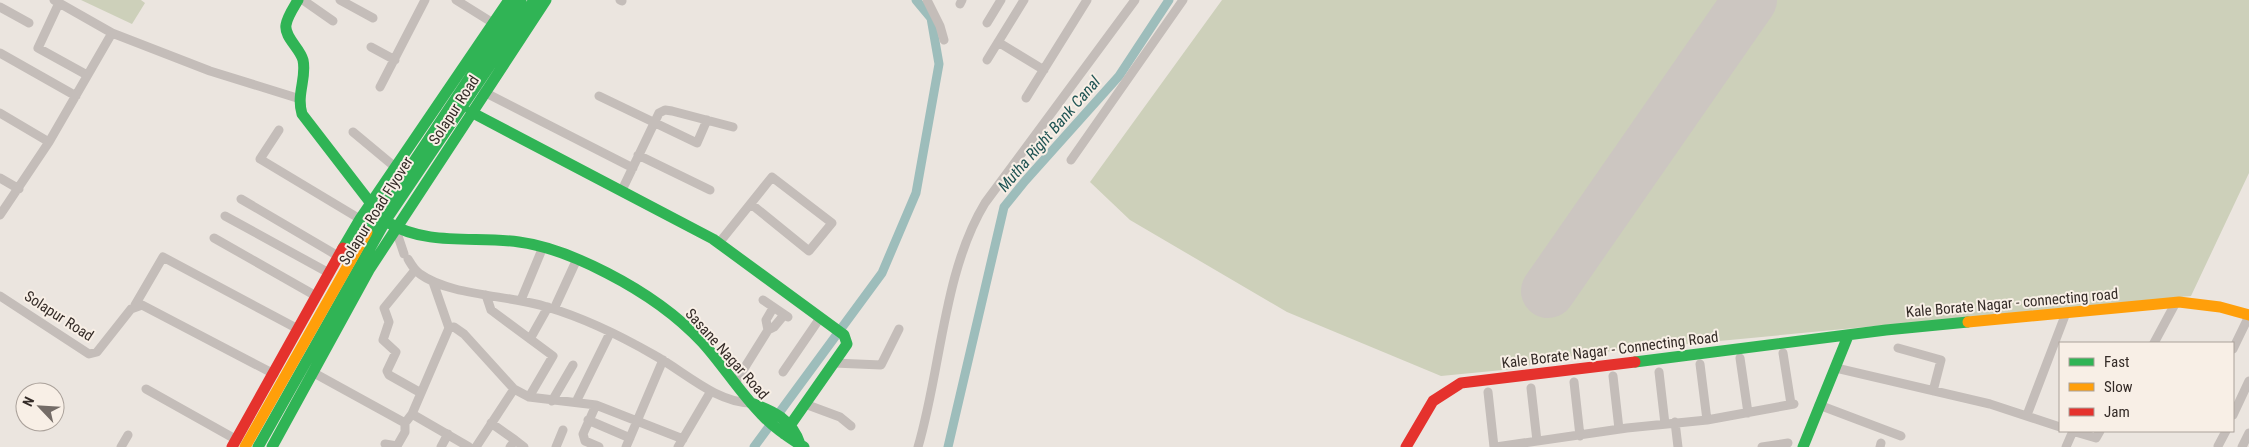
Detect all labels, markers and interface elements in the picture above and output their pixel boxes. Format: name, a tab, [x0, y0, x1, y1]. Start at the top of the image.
street label: Solapur Road	[425, 72, 483, 148]
water label: Mutha Right Bank Canal	[994, 72, 1104, 195]
street label: Solapur Road Flyover	[335, 153, 417, 268]
street label: Kale Borate Nagar - connecting road	[1905, 285, 2119, 321]
street label: Solapur Road	[21, 287, 97, 345]
street label: Sasane Nagar Road	[682, 305, 772, 403]
street label: Kale Borate Nagar - Connecting Road	[1501, 328, 1719, 372]
legend	[2059, 342, 2234, 432]
text: Fast	[2104, 353, 2129, 371]
text: Slow	[2104, 378, 2133, 396]
north arrow	[15, 382, 65, 432]
text: N	[19, 394, 37, 409]
text: Jam	[2104, 403, 2130, 421]

